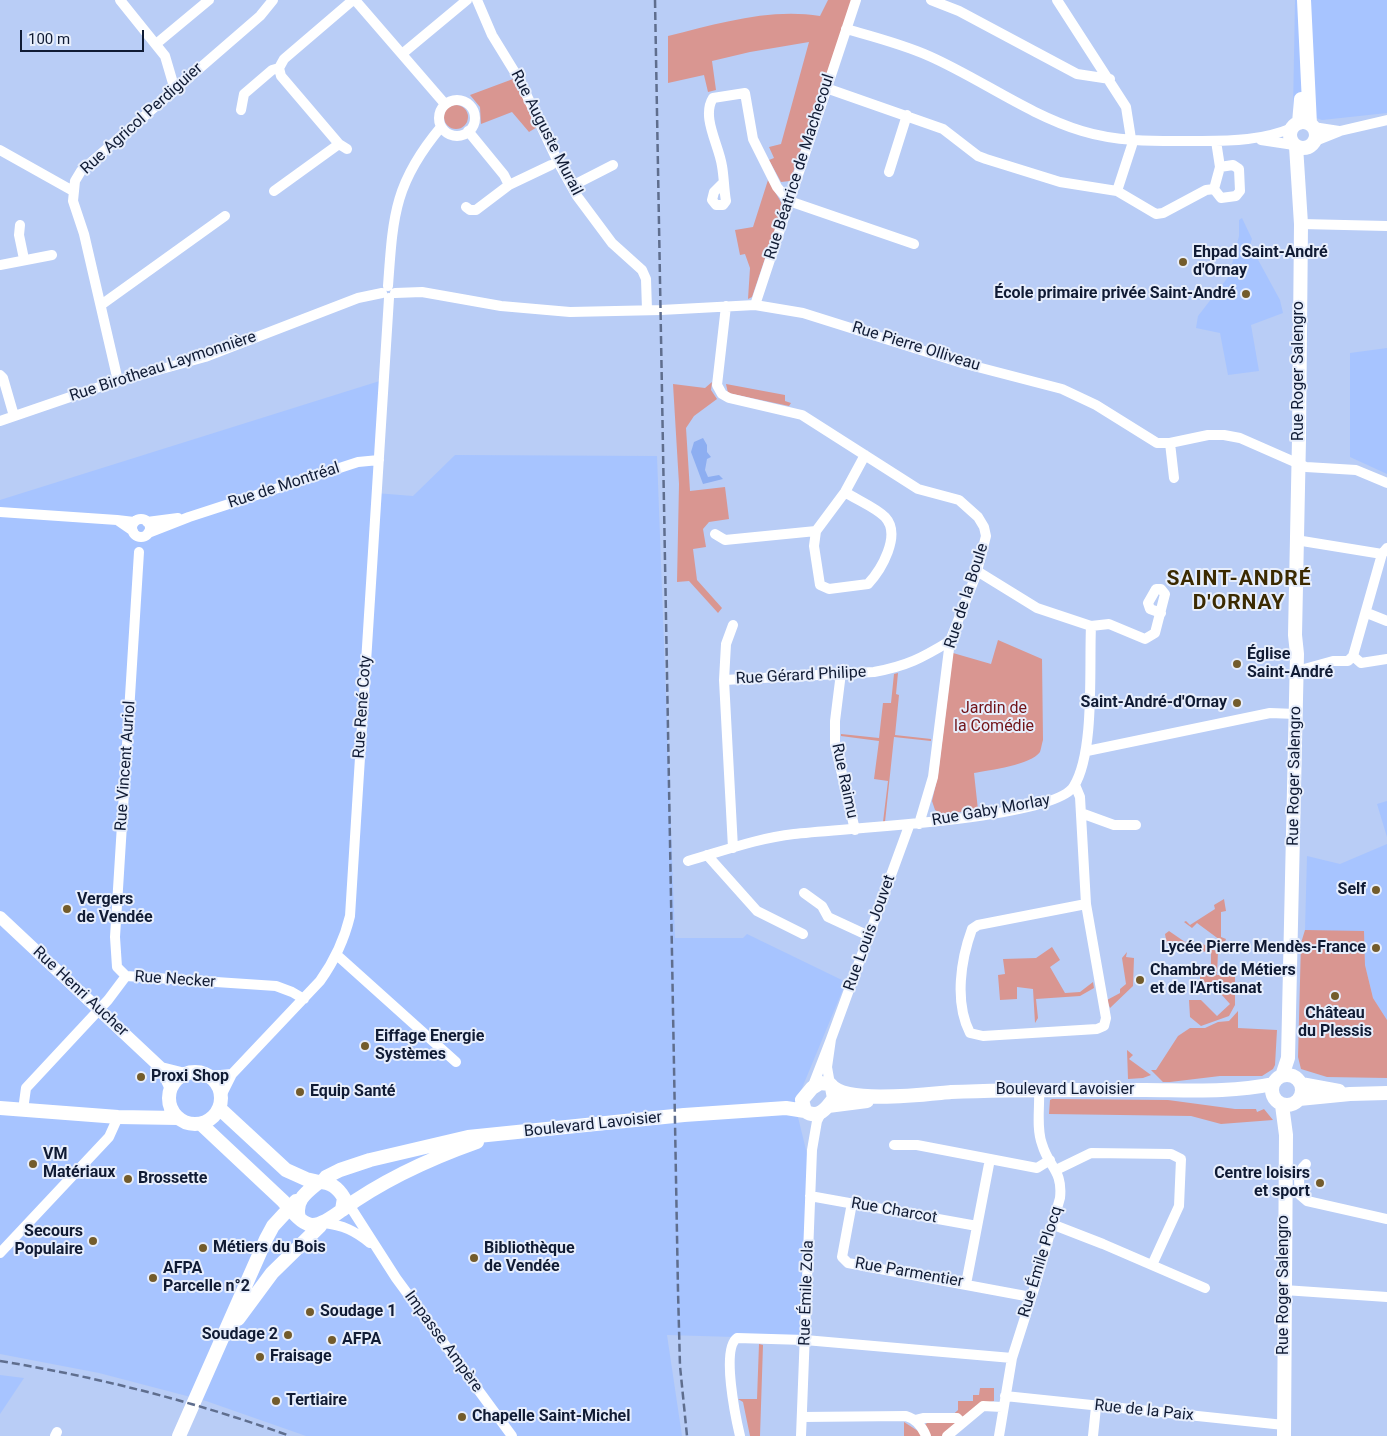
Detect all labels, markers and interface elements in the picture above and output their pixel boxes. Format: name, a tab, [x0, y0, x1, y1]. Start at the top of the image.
scale bar	[22, 20, 146, 52]
text: 100 m	[28, 30, 70, 48]
street label: Rue Agricol Perdiguier	[77, 59, 207, 179]
street label: Rue Auguste Murail	[506, 67, 586, 199]
street label: Rue Béatrice de Machecoul	[761, 72, 839, 262]
place label: Ehpad Saint-André d'Ornay	[1193, 243, 1328, 281]
marker: Ehpad Saint-André d'Ornay	[1177, 256, 1189, 268]
place label: École primaire privée Saint-André	[994, 284, 1236, 304]
marker: École primaire privée Saint-André	[1240, 288, 1252, 300]
street label: Rue Roger Salengro	[1289, 301, 1309, 441]
street label: Rue Pierre Olliveau	[850, 318, 982, 376]
street label: Rue Birotheau Laymonnière	[67, 328, 259, 406]
street label: Rue de Montréal	[226, 459, 342, 513]
street label: Rue de la Boule	[941, 541, 993, 651]
district label: SAINT-ANDRÉ D'ORNAY	[1165, 567, 1313, 617]
place label: Église Saint-André	[1247, 645, 1333, 683]
street label: Rue René Coty	[350, 655, 376, 759]
marker: Église Saint-André	[1231, 658, 1243, 670]
street label: Rue Gérard Philipe	[735, 663, 867, 689]
place label: Saint-André-d'Ornay	[1081, 693, 1227, 713]
marker: Saint-André-d'Ornay	[1231, 697, 1243, 709]
park label: Jardin de la Comédie	[954, 699, 1034, 737]
street label: Rue Vincent Auriol	[112, 700, 140, 832]
street label: Rue Roger Salengro	[1284, 706, 1306, 846]
street label: Rue Raimu	[827, 742, 861, 820]
street label: Rue Gaby Morlay	[930, 791, 1052, 831]
street label: Rue Louis Jouvet	[840, 872, 900, 994]
place label: Self	[1338, 880, 1366, 900]
marker: Self	[1370, 884, 1382, 896]
place label: Vergers de Vendée	[77, 890, 153, 928]
marker: Vergers de Vendée	[61, 903, 73, 915]
place label: Lycée Pierre Mendès-France	[1161, 938, 1366, 958]
marker: Lycée Pierre Mendès-France	[1370, 942, 1382, 954]
street label: Rue Henri Aucher	[28, 943, 132, 1041]
place label: Chambre de Métiers et de l'Artisanat	[1150, 961, 1296, 999]
street label: Rue Necker	[134, 968, 216, 992]
marker: Chambre de Métiers et de l'Artisanat	[1134, 974, 1146, 986]
marker: Château du Plessis	[1329, 990, 1341, 1002]
place label: Château du Plessis	[1298, 1004, 1372, 1042]
place label: Eiffage Energie Systèmes	[375, 1027, 484, 1065]
marker: Eiffage Energie Systèmes	[359, 1040, 371, 1052]
place label: Proxi Shop	[151, 1067, 229, 1087]
marker: Proxi Shop	[135, 1071, 147, 1083]
street label: Boulevard Lavoisier	[996, 1080, 1134, 1100]
place label: Equip Santé	[310, 1082, 395, 1102]
marker: Equip Santé	[294, 1086, 306, 1098]
street label: Boulevard Lavoisier	[523, 1108, 663, 1142]
place label: VM Matériaux	[43, 1145, 115, 1183]
marker: VM Matériaux	[27, 1158, 39, 1170]
place label: Centre loisirs et sport	[1214, 1164, 1310, 1202]
place label: Brossette	[138, 1169, 207, 1189]
marker: Brossette	[122, 1173, 134, 1185]
marker: Centre loisirs et sport	[1314, 1177, 1326, 1189]
street label: Rue Charcot	[849, 1194, 939, 1228]
street label: Rue Émile Plocq	[1015, 1204, 1067, 1320]
street label: Rue Roger Salengro	[1274, 1215, 1294, 1355]
place label: Secours Populaire	[14, 1222, 83, 1260]
marker: Secours Populaire	[87, 1235, 99, 1247]
place label: Métiers du Bois	[213, 1238, 326, 1258]
place label: Bibliothèque de Vendée	[484, 1239, 575, 1277]
street label: Rue Émile Zola	[796, 1240, 818, 1346]
marker: Métiers du Bois	[197, 1242, 209, 1254]
marker: Bibliothèque de Vendée	[468, 1252, 480, 1264]
street label: Rue Parmentier	[853, 1254, 965, 1292]
place label: AFPA Parcelle n°2	[163, 1259, 250, 1297]
marker: AFPA Parcelle n°2	[147, 1272, 159, 1284]
street label: Impasse Ampère	[400, 1288, 486, 1396]
place label: Soudage 1	[320, 1302, 396, 1322]
marker: Soudage 1	[304, 1306, 316, 1318]
place label: Soudage 2	[202, 1325, 278, 1345]
marker: Soudage 2	[282, 1329, 294, 1341]
place label: AFPA	[342, 1330, 381, 1350]
marker: AFPA	[326, 1334, 338, 1346]
place label: Fraisage	[270, 1347, 332, 1367]
marker: Fraisage	[254, 1351, 266, 1363]
place label: Tertiaire	[286, 1391, 347, 1411]
marker: Tertiaire	[270, 1395, 282, 1407]
street label: Rue de la Paix	[1093, 1396, 1195, 1426]
place label: Chapelle Saint-Michel	[472, 1407, 630, 1427]
marker: Chapelle Saint-Michel	[456, 1411, 468, 1423]

